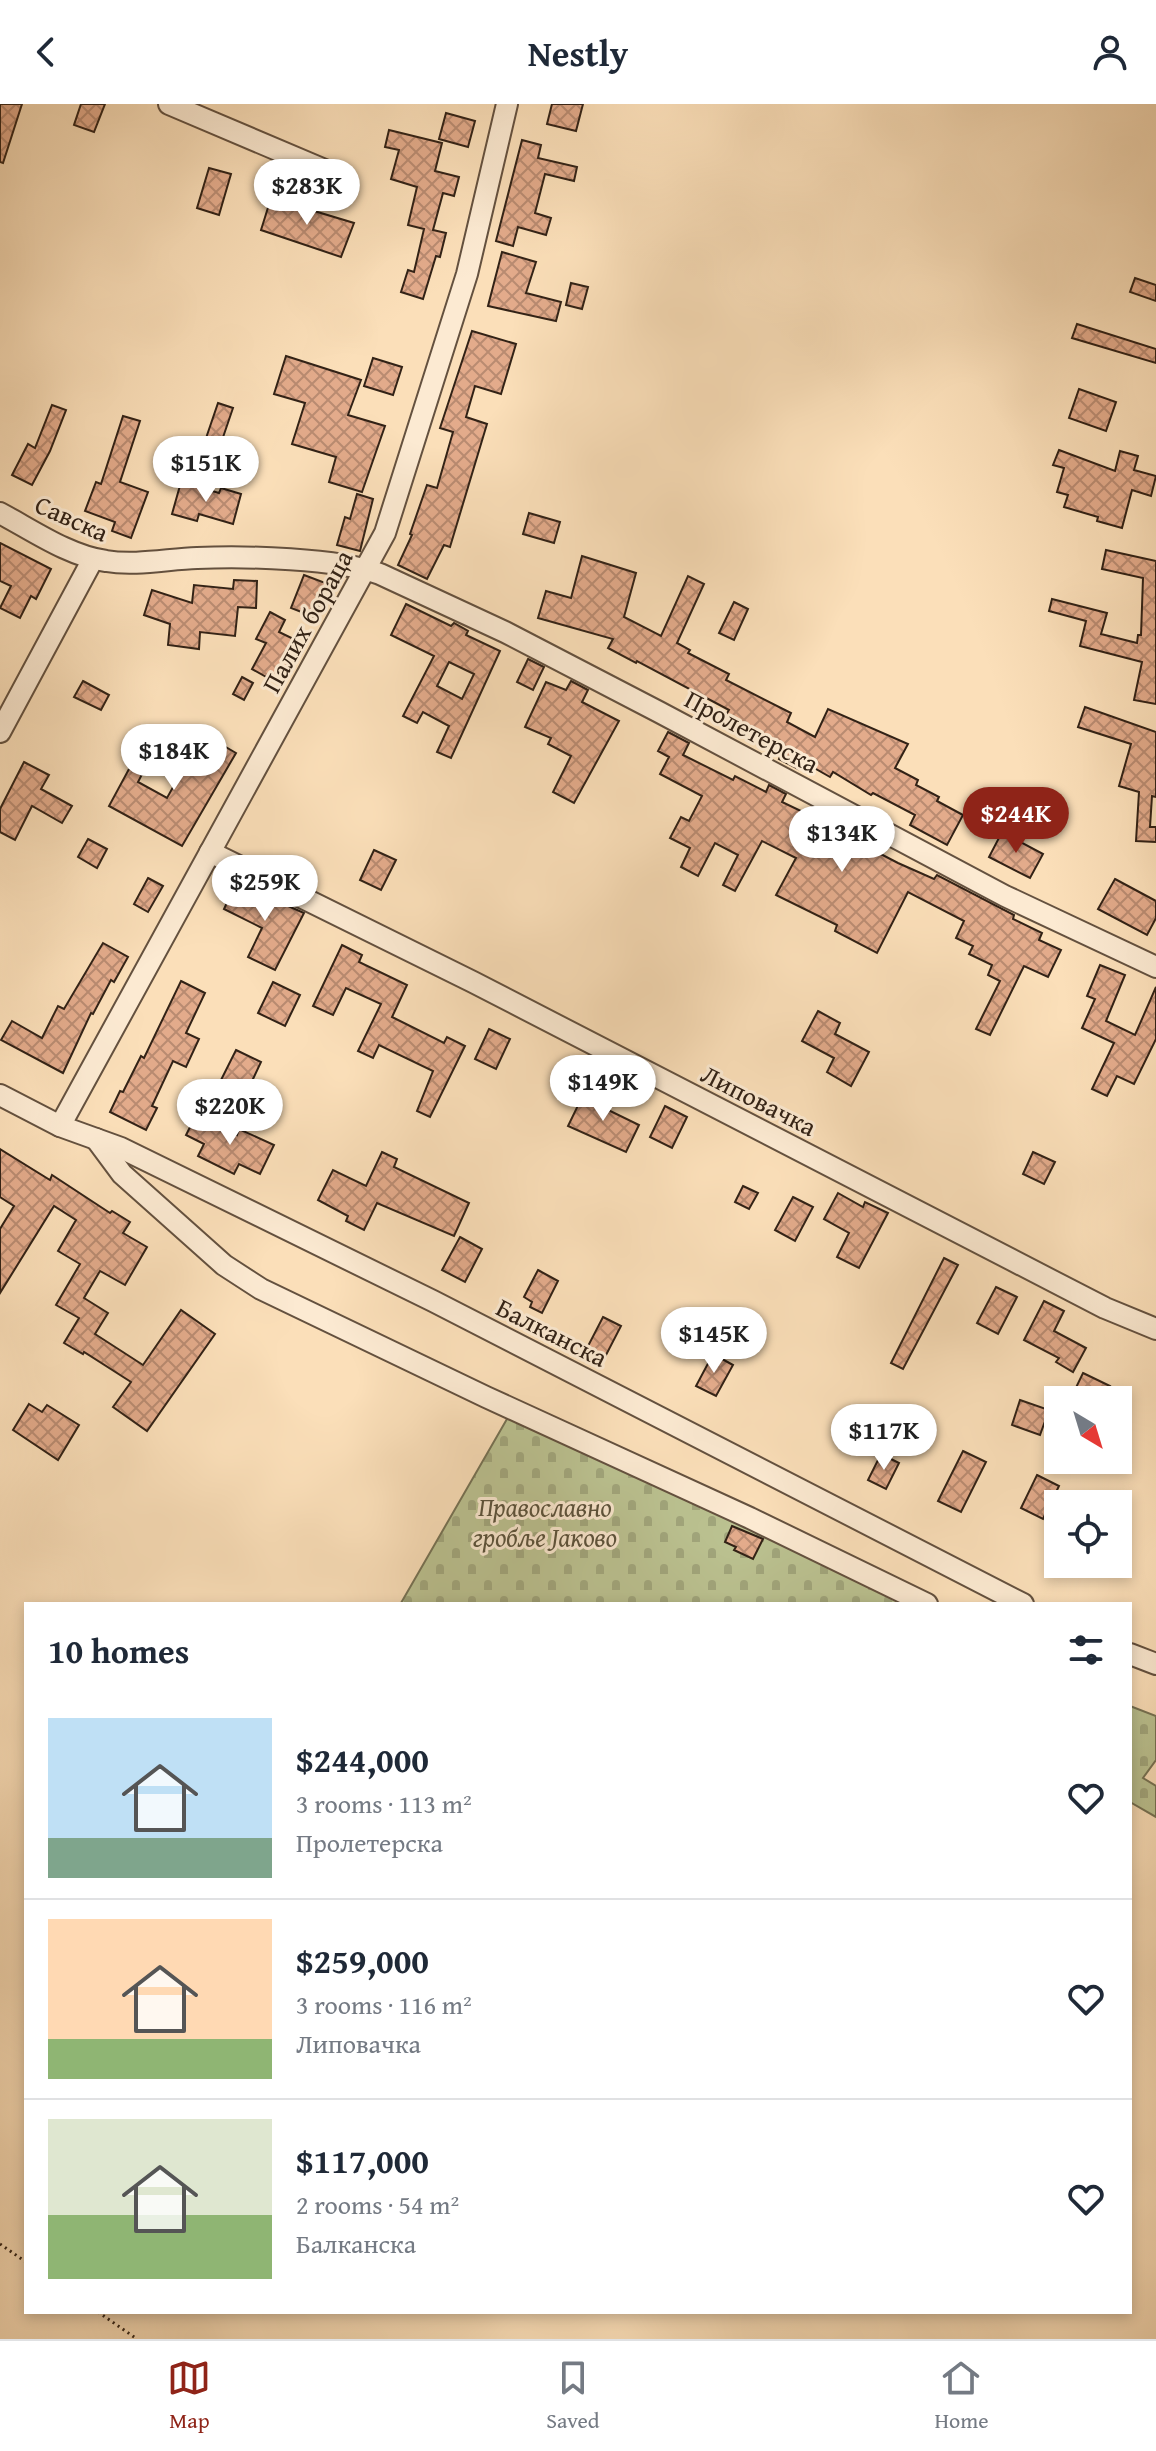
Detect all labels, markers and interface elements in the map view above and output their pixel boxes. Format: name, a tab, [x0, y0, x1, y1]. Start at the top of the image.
text: Nestly	[528, 26, 628, 79]
icon: back	[24, 30, 68, 74]
icon: person	[1088, 30, 1132, 74]
pin: $283K	[251, 159, 363, 227]
text: $283K	[272, 165, 342, 204]
pin: $151K	[150, 436, 262, 504]
text: $151K	[171, 442, 241, 481]
street label: Савска	[29, 485, 116, 552]
street label: Палих бораца	[252, 542, 363, 700]
street label: Пролетерска	[678, 679, 827, 783]
pin: $184K	[118, 724, 230, 792]
text: $184K	[139, 730, 209, 769]
pin: $244K	[960, 787, 1072, 855]
text: $244K	[981, 793, 1051, 832]
pin: $134K	[786, 806, 898, 874]
text: $134K	[807, 812, 877, 851]
pin: $259K	[209, 855, 321, 923]
text: $259K	[230, 861, 300, 900]
street label: Липовачка	[695, 1054, 824, 1146]
pin: $149K	[547, 1055, 659, 1123]
text: $149K	[568, 1061, 638, 1100]
pin: $220K	[174, 1079, 286, 1147]
text: $220K	[195, 1085, 265, 1124]
street label: Балканска	[490, 1287, 615, 1377]
pin: $145K	[658, 1307, 770, 1375]
text: $145K	[679, 1313, 749, 1352]
north arrow	[1044, 1386, 1132, 1474]
map controls	[1044, 1386, 1132, 1578]
pin: $117K	[828, 1404, 940, 1472]
text: $117K	[849, 1410, 919, 1449]
park label: Православно гробље Јаково	[473, 1487, 617, 1556]
button: locate	[1044, 1490, 1132, 1578]
text: 10 homes	[48, 1626, 189, 1675]
icon: filters	[1064, 1628, 1108, 1672]
text: $244,000	[296, 1735, 429, 1784]
icon: home	[112, 1750, 208, 1846]
icon: heart	[1064, 1776, 1108, 1820]
text: 3 rooms · 113 m²	[296, 1784, 472, 1823]
text: Пролетерска	[296, 1823, 443, 1862]
text: $259,000	[296, 1936, 429, 1985]
icon: home	[112, 1951, 208, 2047]
icon: heart	[1064, 1977, 1108, 2021]
text: 3 rooms · 116 m²	[296, 1985, 472, 2024]
text: Липовачка	[296, 2024, 421, 2063]
text: $117,000	[296, 2136, 429, 2185]
icon: home	[112, 2151, 208, 2247]
icon: heart	[1064, 2177, 1108, 2221]
text: 2 rooms · 54 m²	[296, 2185, 459, 2224]
text: Балканска	[296, 2224, 416, 2263]
tab: Map	[167, 2356, 211, 2436]
tab: Saved	[546, 2356, 600, 2436]
tab: Home	[934, 2356, 989, 2436]

